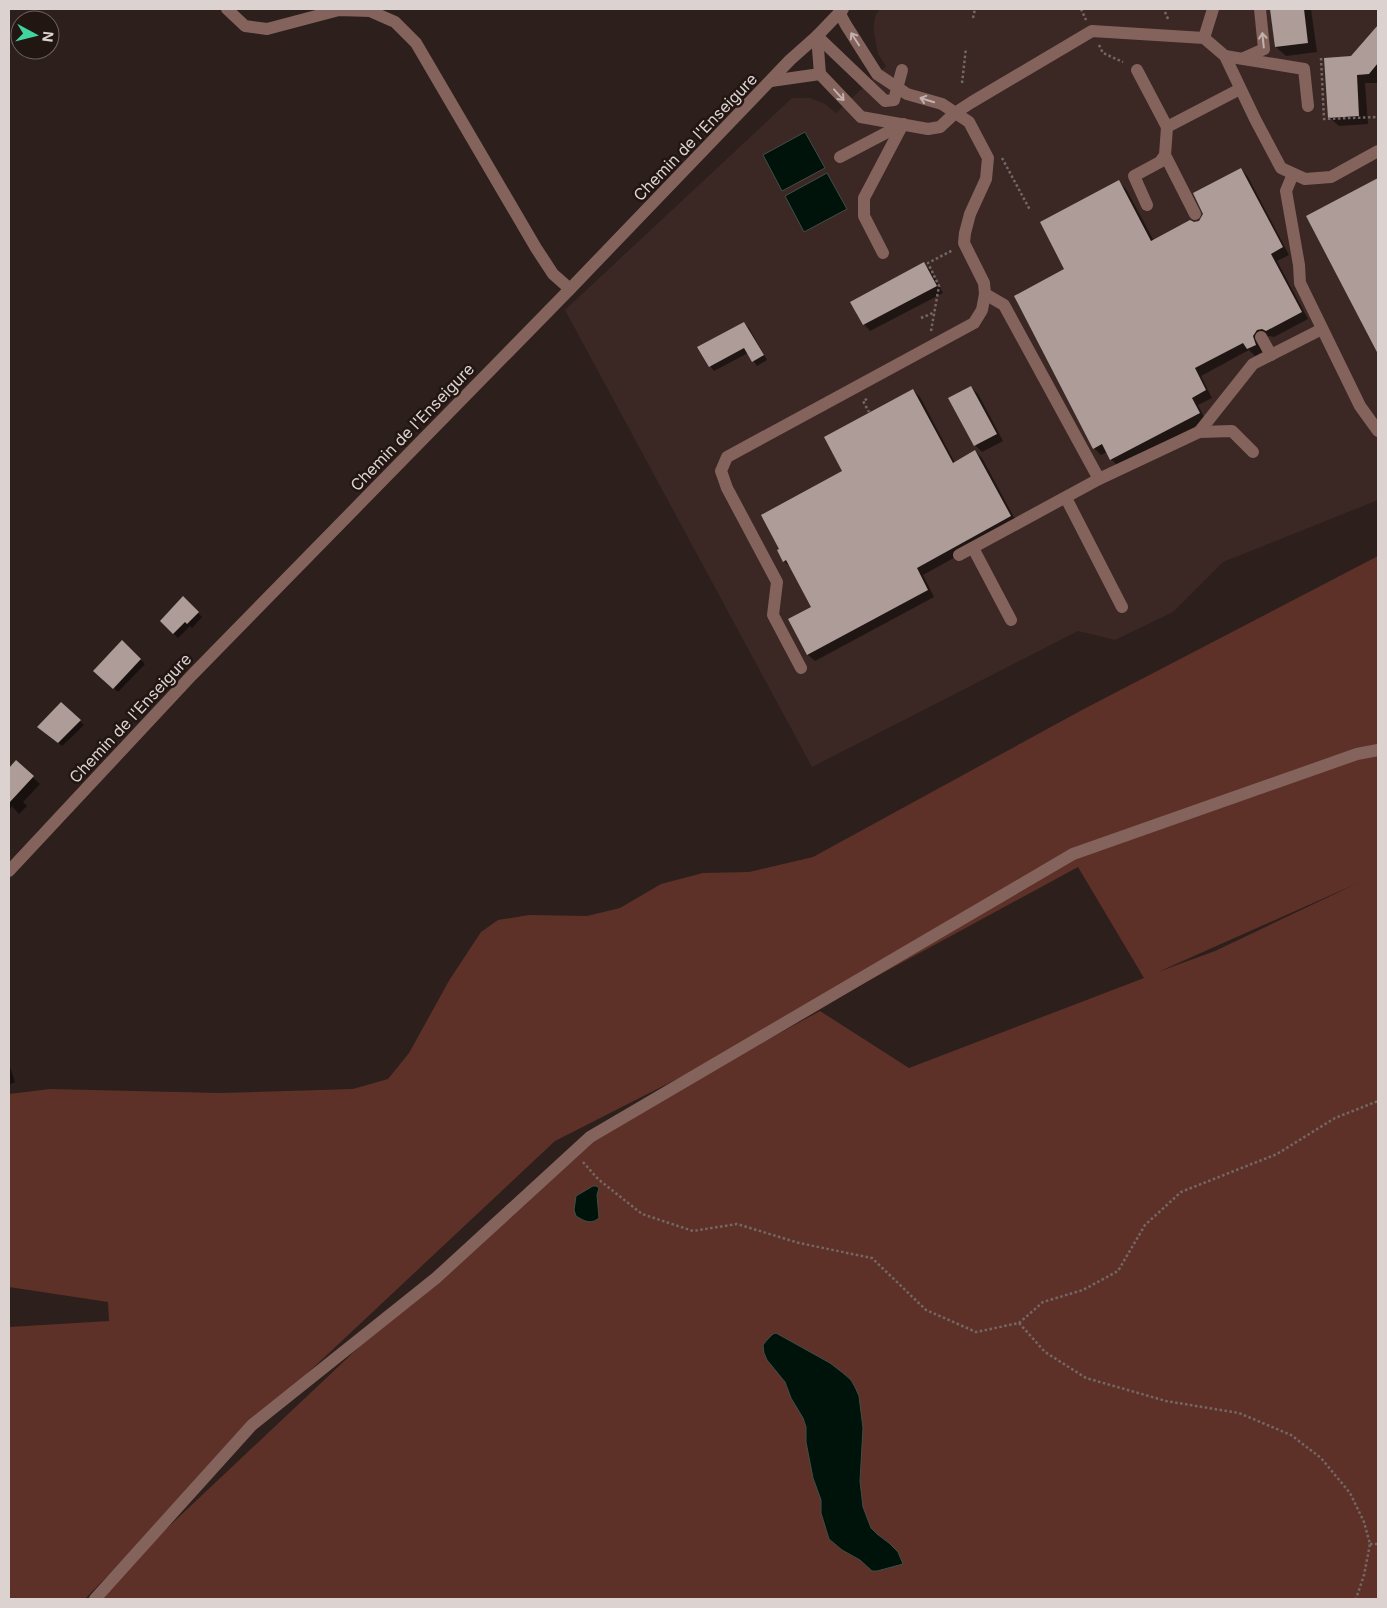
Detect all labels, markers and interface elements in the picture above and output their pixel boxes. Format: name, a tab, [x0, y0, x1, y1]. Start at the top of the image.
north arrow	[10, 10, 60, 60]
text: N	[39, 30, 57, 43]
one-way arrow	[849, 32, 860, 46]
one-way arrow	[1258, 32, 1268, 48]
street label: Chemin de l'Enseigure	[629, 69, 761, 205]
one-way arrow	[833, 88, 845, 101]
one-way arrow	[919, 94, 935, 104]
street label: Chemin de l'Enseigure	[346, 359, 478, 495]
street label: Chemin de l'Enseigure	[65, 649, 195, 787]

